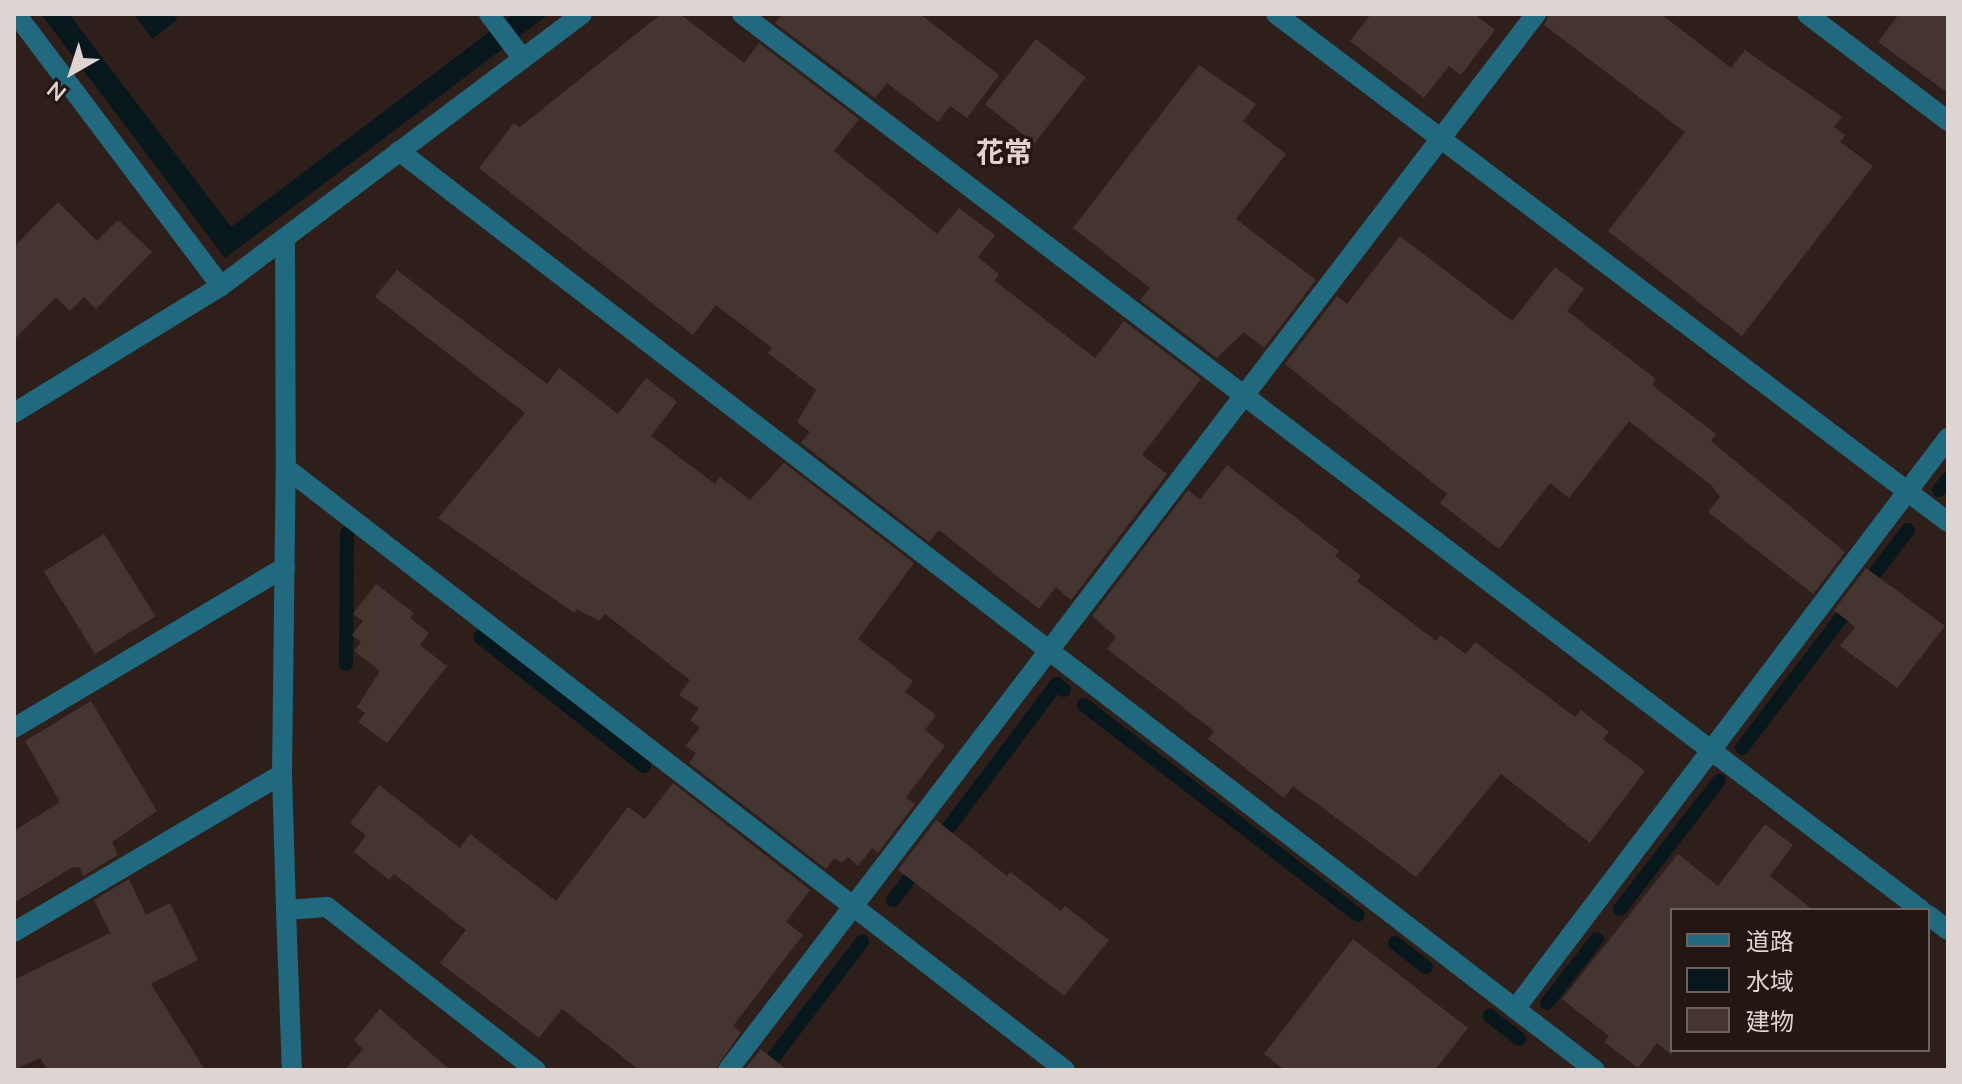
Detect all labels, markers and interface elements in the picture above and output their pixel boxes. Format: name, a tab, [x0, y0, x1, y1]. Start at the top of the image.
north arrow	[32, 32, 112, 112]
text: N	[41, 74, 73, 107]
district label: 花常	[976, 136, 1032, 170]
legend	[1670, 908, 1930, 1052]
text: 道路	[1746, 926, 1794, 958]
text: 水域	[1746, 966, 1794, 998]
text: 建物	[1746, 1006, 1794, 1038]

